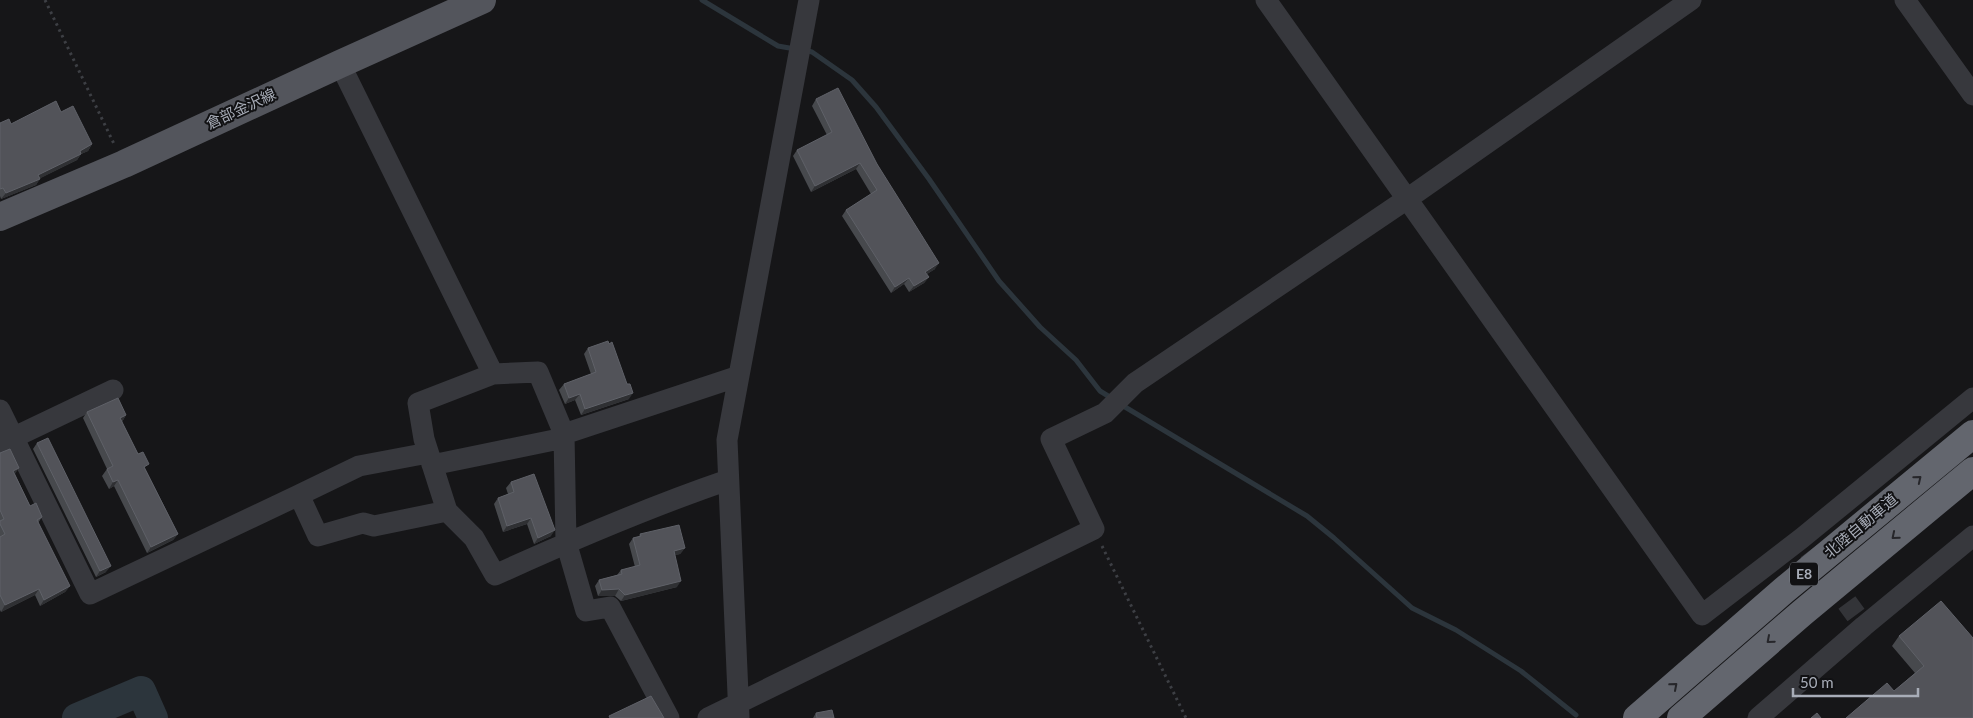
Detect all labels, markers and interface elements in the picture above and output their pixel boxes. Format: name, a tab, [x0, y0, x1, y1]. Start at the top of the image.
street label: 倉部金沢線	[203, 84, 278, 132]
one-way arrow	[1912, 475, 1921, 484]
street label: 北陸自動車道	[1820, 489, 1901, 561]
one-way arrow	[1892, 530, 1901, 538]
road number: E8	[1790, 562, 1818, 586]
one-way arrow	[1767, 634, 1776, 643]
scale bar	[1793, 666, 1918, 698]
text: 50 m	[1800, 673, 1834, 691]
one-way arrow	[1668, 683, 1677, 692]

